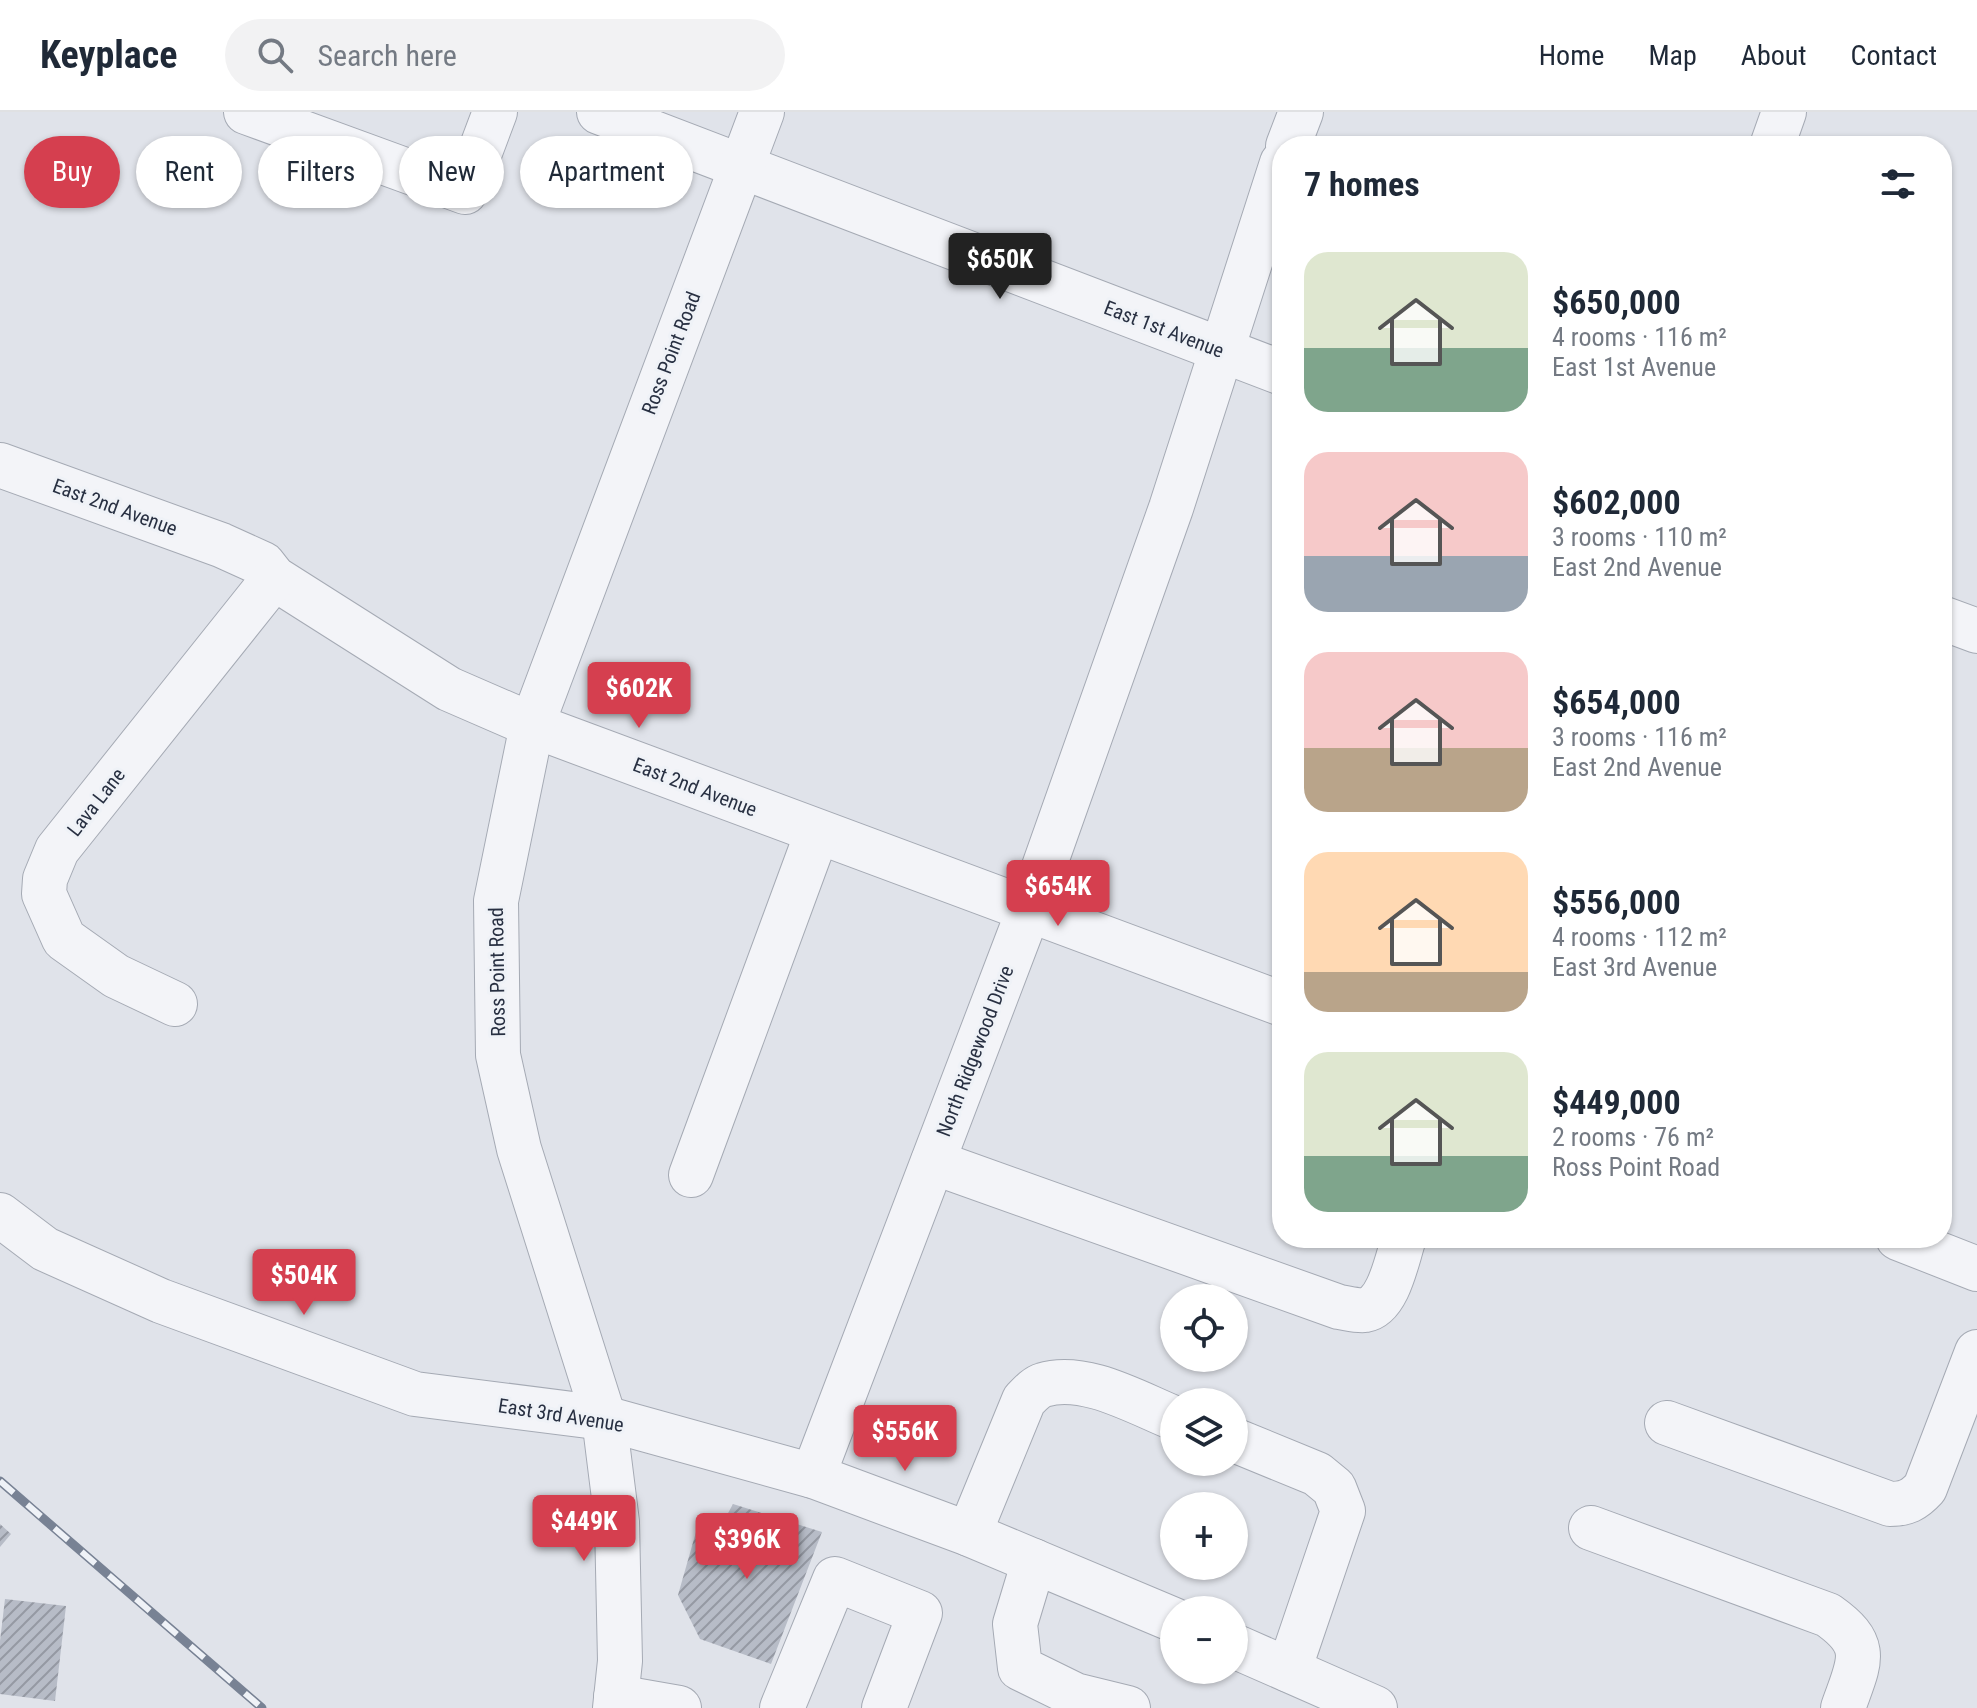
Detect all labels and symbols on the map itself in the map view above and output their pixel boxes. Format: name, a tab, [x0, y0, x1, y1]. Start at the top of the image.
pin: $650K	[944, 233, 1056, 301]
street label: Ross Point Road	[637, 288, 705, 418]
street label: East 1st Avenue	[1101, 295, 1227, 363]
street label: East 2nd Avenue	[49, 473, 181, 541]
pin: $602K	[583, 662, 695, 730]
street label: East 2nd Avenue	[630, 752, 760, 822]
street label: Lava Lane	[62, 763, 130, 841]
pin: $654K	[1002, 860, 1114, 928]
street label: Ross Point Road	[484, 907, 510, 1037]
street label: North Ridgewood Drive	[931, 962, 1019, 1140]
pin: $504K	[248, 1249, 360, 1317]
street label: East 3rd Avenue	[496, 1393, 626, 1437]
pin: $556K	[849, 1405, 961, 1473]
pin: $449K	[528, 1495, 640, 1563]
pin: $396K	[691, 1513, 803, 1581]

